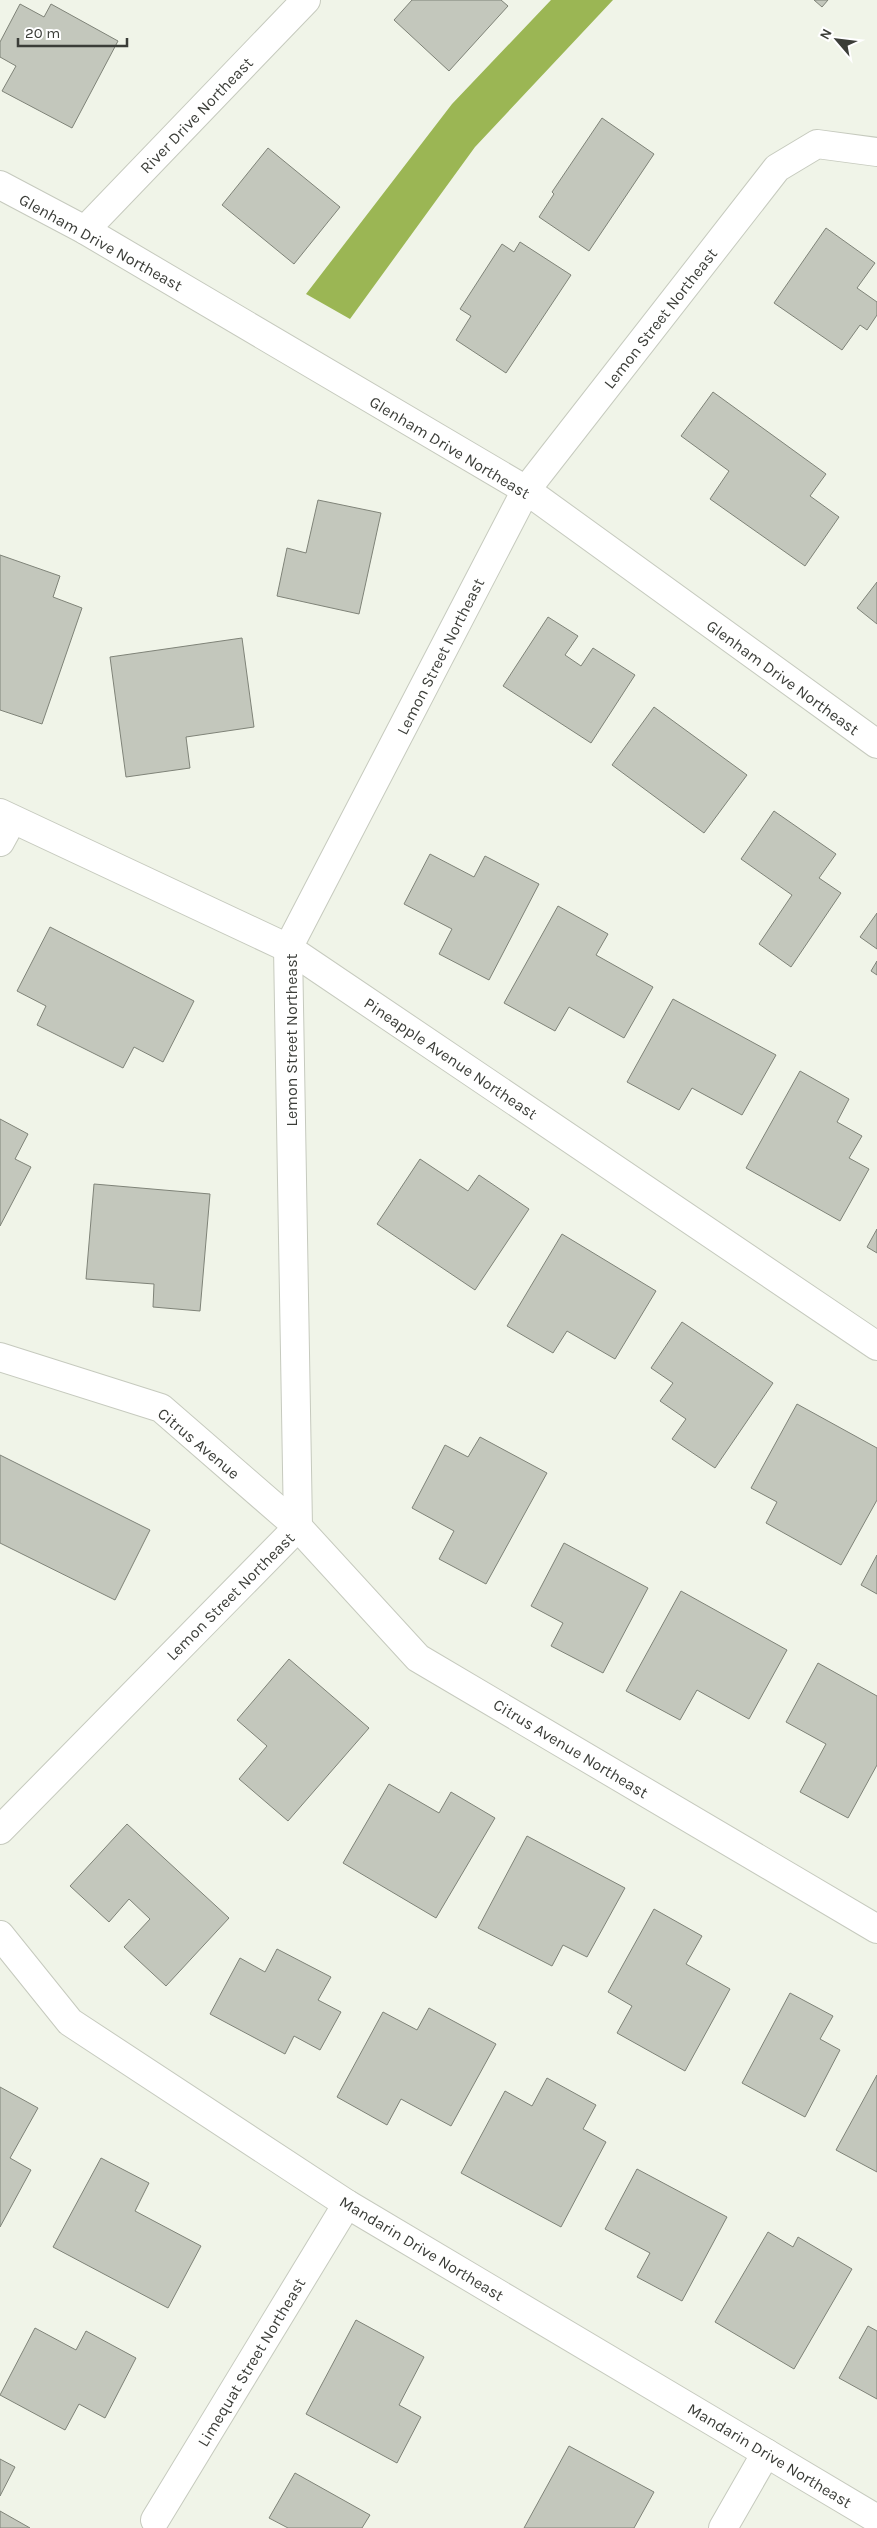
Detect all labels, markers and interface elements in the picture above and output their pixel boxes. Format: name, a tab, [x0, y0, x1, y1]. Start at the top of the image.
scale bar	[18, 15, 126, 47]
north arrow	[812, 15, 862, 65]
text: 20 m	[25, 24, 60, 42]
text: N	[816, 26, 836, 43]
street label: River Drive Northeast	[136, 53, 257, 177]
street label: Glenham Drive Northeast	[16, 190, 186, 295]
street label: Lemon Street Northeast	[600, 244, 721, 392]
street label: Glenham Drive Northeast	[366, 392, 533, 503]
street label: Lemon Street Northeast	[393, 575, 488, 738]
street label: Glenham Drive Northeast	[703, 616, 863, 739]
street label: Lemon Street Northeast	[282, 953, 301, 1127]
street label: Pineapple Avenue Northeast	[361, 993, 541, 1123]
street label: Citrus Avenue	[154, 1404, 243, 1483]
street label: Lemon Street Northeast	[162, 1528, 298, 1664]
street label: Citrus Avenue Northeast	[490, 1695, 652, 1802]
street label: Mandarin Drive Northeast	[336, 2192, 507, 2305]
street label: Limequat Street Northeast	[193, 2274, 309, 2450]
street label: Mandarin Drive Northeast	[684, 2399, 855, 2512]

